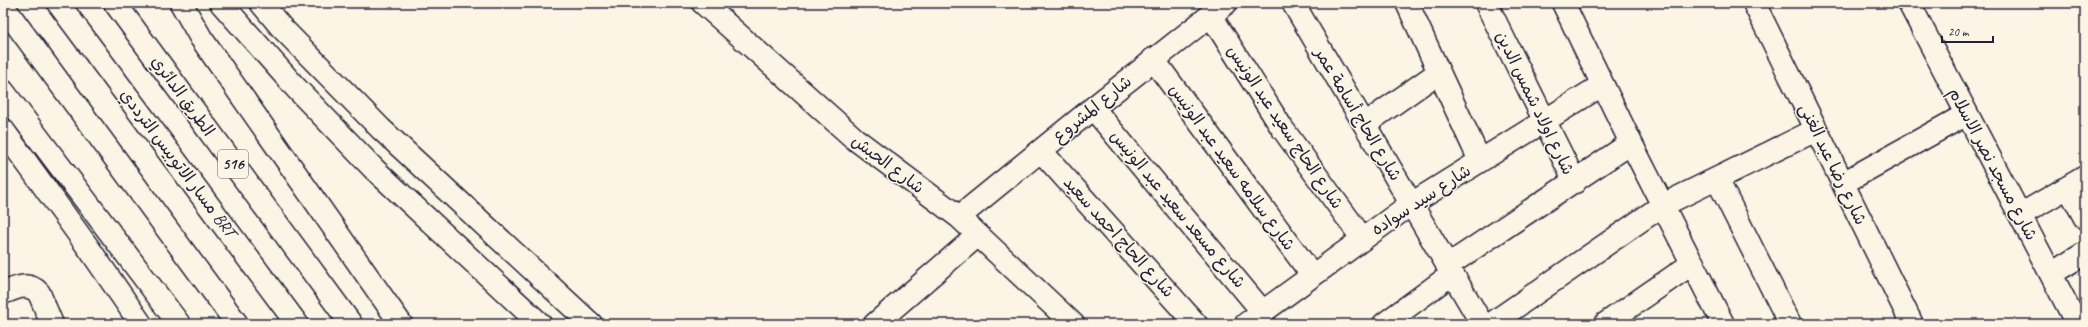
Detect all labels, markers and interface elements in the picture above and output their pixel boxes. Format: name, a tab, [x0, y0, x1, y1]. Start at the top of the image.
scale bar	[1942, 18, 1993, 44]
text: 20 m	[1948, 24, 1970, 40]
street label: شارع اولاد شمس الدين	[1490, 28, 1579, 179]
street label: شارع الحاج سعيد عبد الونيس	[1221, 41, 1348, 214]
street label: شارع الحاج أسامة عمر	[1308, 42, 1406, 185]
street label: الطريق الدائري	[145, 52, 219, 142]
street label: شارع المشروع	[1048, 71, 1137, 148]
street label: شارع سلامه سعيد عبد الونيس	[1164, 79, 1300, 255]
street label: شارع مسجد نصر الاسلام	[1942, 84, 2042, 245]
street label: مسار الاتوبيس الترددي BRT	[114, 85, 243, 246]
street label: شارع رضا عبد الغنى	[1794, 100, 1871, 229]
street label: شارع مسعد سعيد عبد الونيس	[1105, 126, 1250, 293]
street label: شارع الحبش	[847, 130, 928, 199]
road number: 516	[218, 150, 248, 178]
street label: شارع سيد سواده	[1367, 160, 1475, 241]
street label: شارع الحاج احمد سعيد	[1058, 172, 1179, 303]

